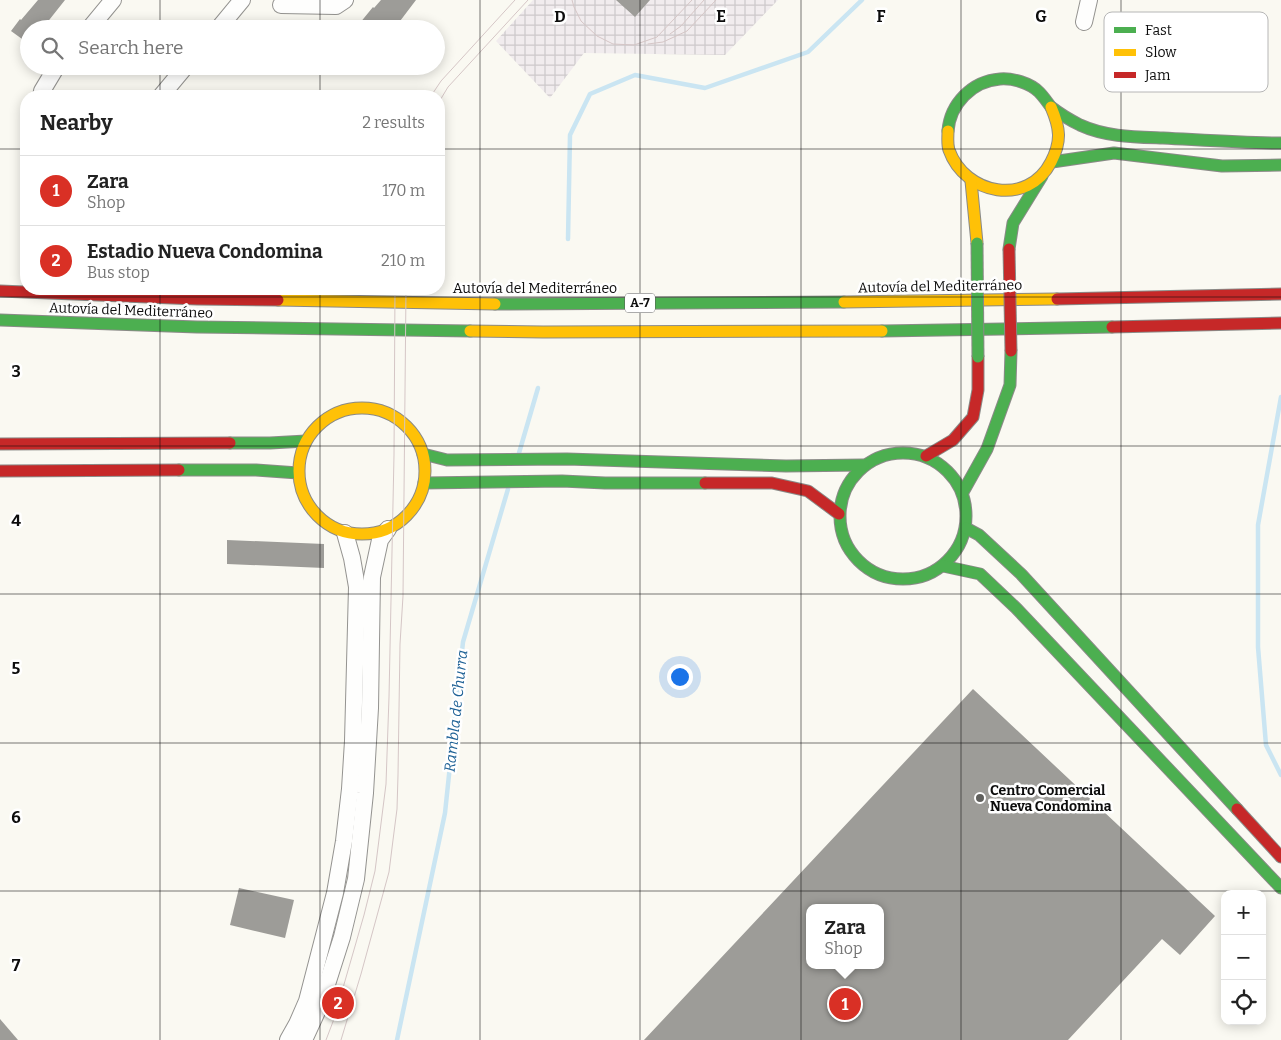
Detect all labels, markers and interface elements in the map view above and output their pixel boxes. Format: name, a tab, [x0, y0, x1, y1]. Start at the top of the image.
text: D	[554, 7, 566, 26]
text: E	[716, 7, 726, 26]
text: F	[877, 7, 886, 26]
text: G	[1035, 7, 1047, 26]
legend	[1104, 12, 1268, 92]
search box	[20, 20, 445, 75]
text: Fast	[1145, 22, 1172, 39]
icon: search	[38, 34, 66, 62]
text: Search here	[78, 36, 183, 59]
text: Slow	[1145, 44, 1177, 61]
text: Jam	[1144, 67, 1171, 84]
text: Nearby	[40, 110, 113, 136]
text: 2 results	[362, 113, 425, 132]
text: Zara	[87, 170, 129, 193]
text: 1	[53, 181, 59, 200]
text: 170 m	[382, 181, 425, 200]
text: Shop	[87, 193, 125, 212]
text: Estadio Nueva Condomina	[87, 240, 323, 263]
text: 2	[51, 251, 61, 270]
text: 210 m	[381, 251, 425, 270]
text: Bus stop	[87, 263, 150, 282]
street label: Autovía del Mediterráneo	[858, 277, 1022, 296]
street label: Autovía del Mediterráneo	[453, 280, 617, 297]
road number: A-7	[625, 294, 655, 312]
street label: Autovía del Mediterráneo	[49, 299, 213, 322]
text: 3	[11, 362, 21, 381]
text: 4	[11, 511, 21, 530]
water label: Rambla de Churra	[441, 649, 471, 773]
text: 5	[12, 659, 21, 678]
your location	[667, 664, 693, 690]
place label: Centro Comercial Nueva Condomina	[990, 782, 1112, 815]
marker: Centro Comercial Nueva Condomina	[974, 792, 986, 804]
text: 6	[11, 808, 21, 827]
map controls	[1221, 890, 1266, 1025]
button: +	[1221, 890, 1266, 935]
popup	[806, 904, 884, 969]
text: Zara	[824, 916, 866, 939]
button: −	[1221, 935, 1266, 980]
text: Shop	[824, 939, 863, 958]
text: 7	[12, 956, 21, 975]
button: locate	[1221, 980, 1266, 1025]
pin: 2	[322, 984, 354, 1022]
pin: 1	[829, 985, 861, 1023]

